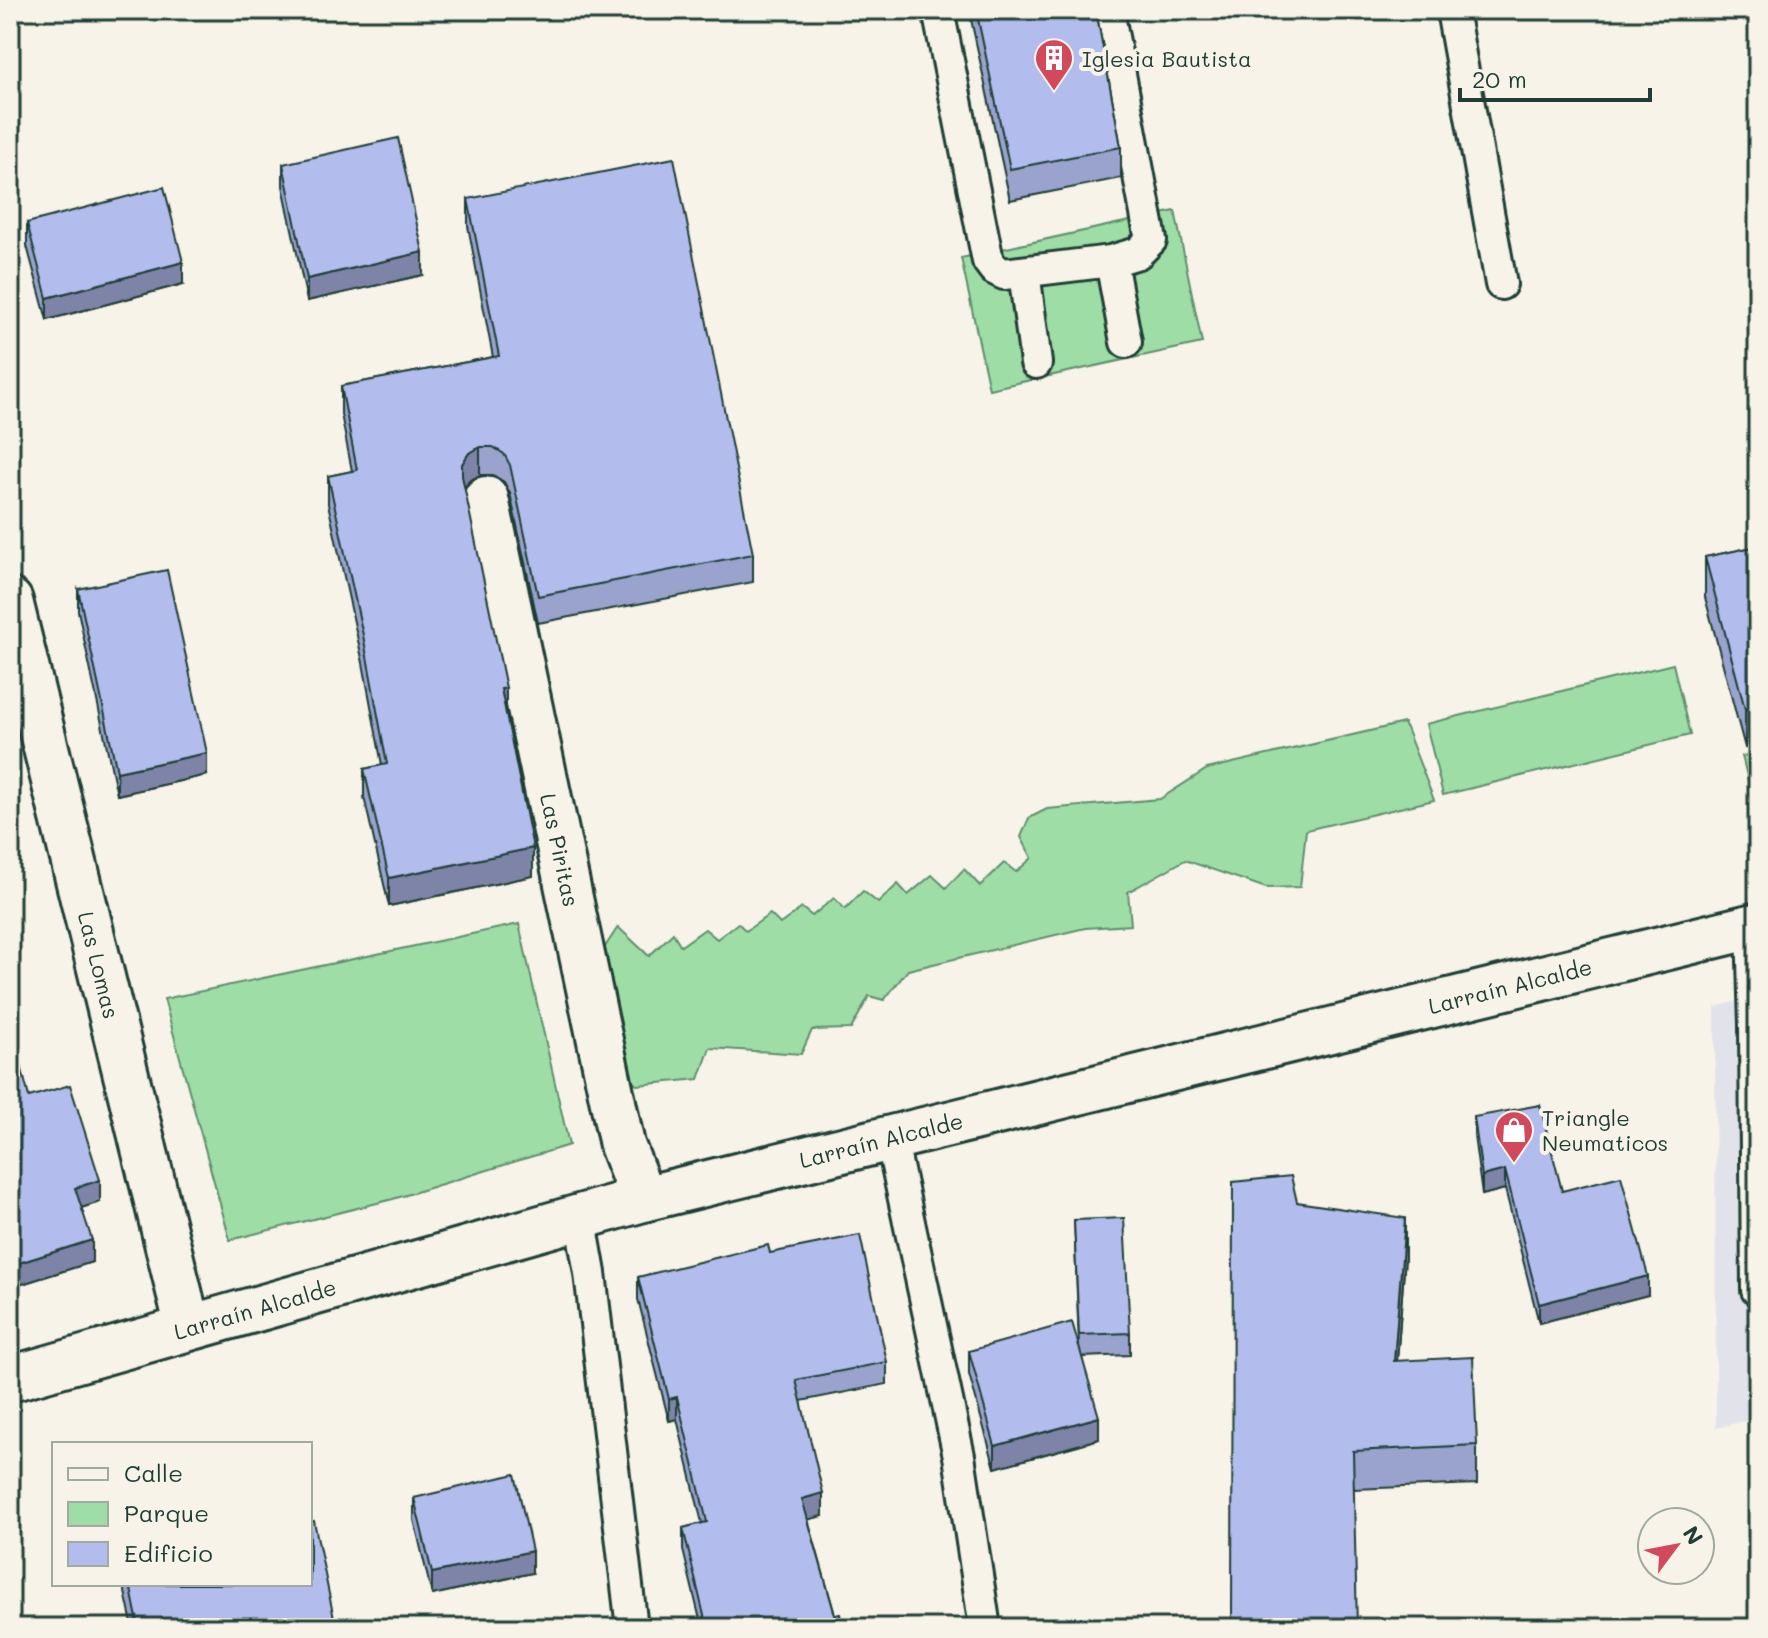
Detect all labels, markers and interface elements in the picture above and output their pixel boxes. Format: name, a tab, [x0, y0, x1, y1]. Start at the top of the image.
building icon: Iglesia Bautista	[1033, 37, 1075, 92]
place label: Iglesia Bautista	[1082, 44, 1252, 73]
scale bar	[1460, 52, 1650, 102]
text: 20 m	[1472, 63, 1527, 94]
street label: Las Piritas	[534, 791, 586, 909]
street label: Las Lomas	[72, 908, 126, 1022]
street label: Larraín Alcalde	[1425, 952, 1595, 1020]
place label: Triangle Neumaticos	[1542, 1103, 1668, 1157]
street label: Larraín Alcalde	[796, 1106, 966, 1174]
shop icon: Triangle Neumaticos	[1493, 1109, 1535, 1164]
street label: Larraín Alcalde	[170, 1272, 340, 1346]
legend	[52, 1442, 312, 1586]
text: Calle	[124, 1457, 183, 1488]
text: Parque	[124, 1497, 209, 1528]
north arrow	[1636, 1506, 1716, 1586]
text: N	[1677, 1520, 1710, 1550]
text: Edificio	[124, 1537, 213, 1568]

